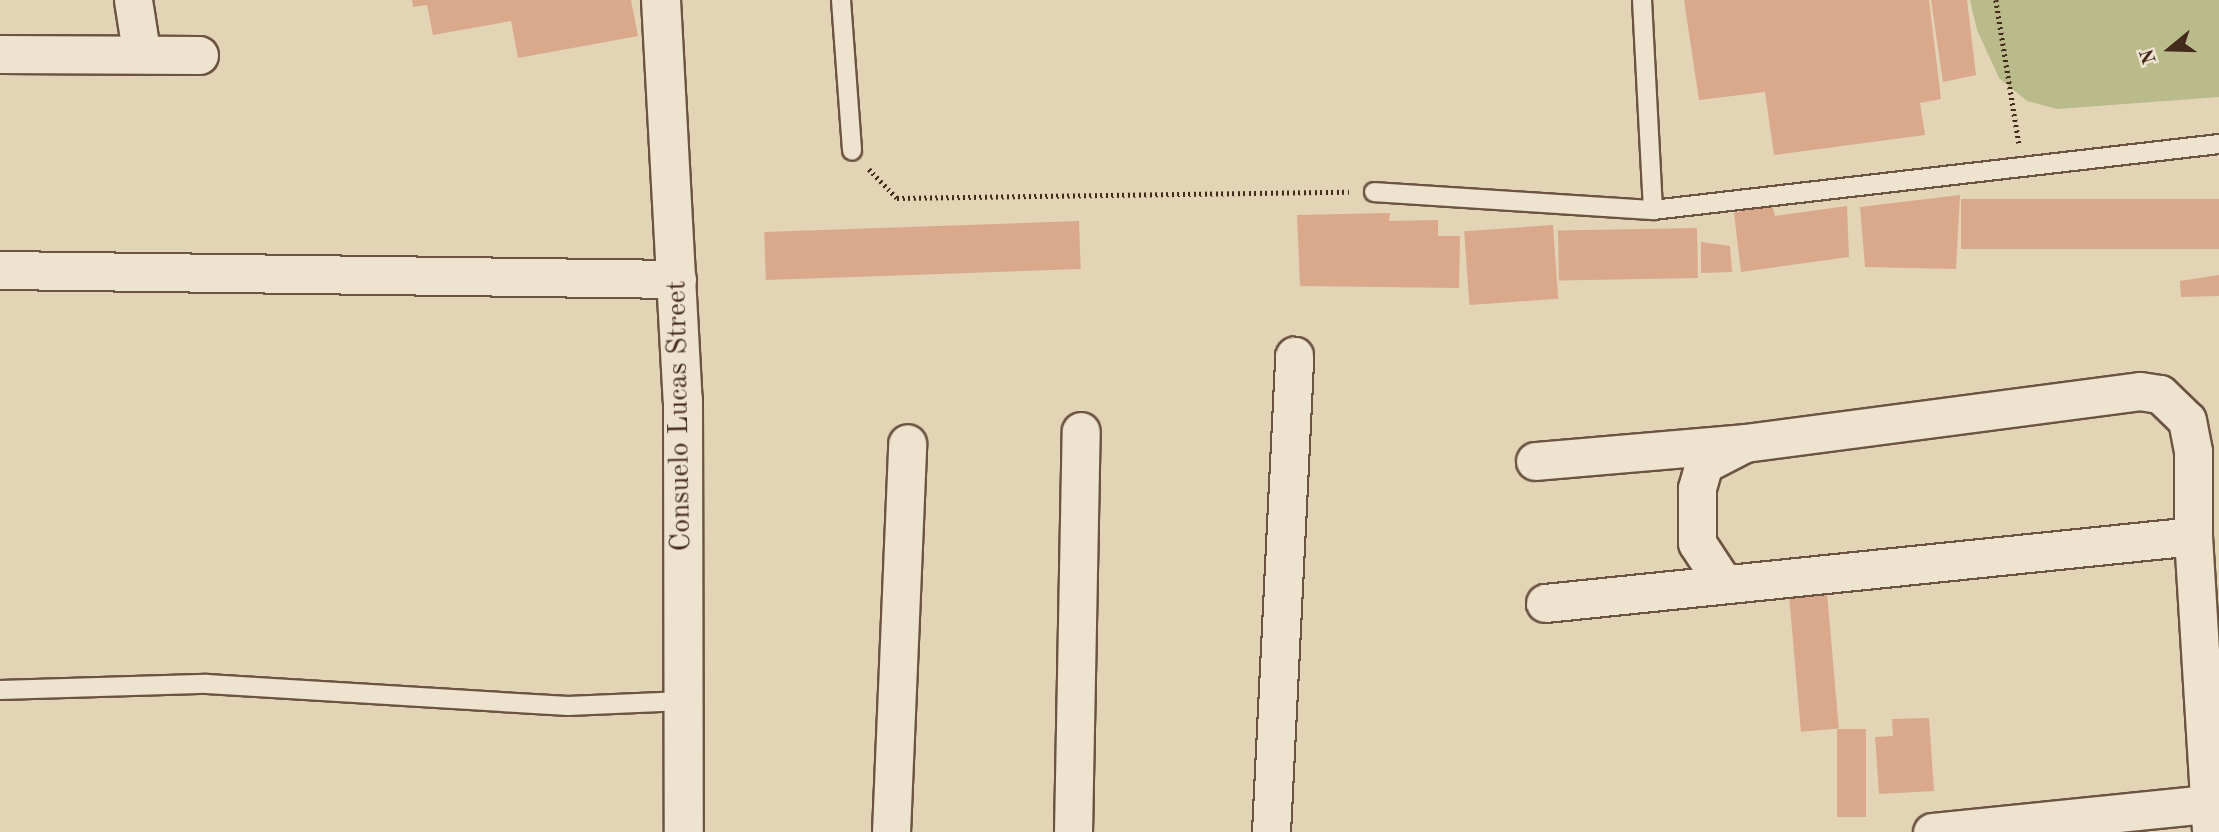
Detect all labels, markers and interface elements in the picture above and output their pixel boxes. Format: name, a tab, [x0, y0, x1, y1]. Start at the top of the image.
north arrow	[2135, 14, 2205, 84]
text: N	[2138, 46, 2161, 66]
street label: Consuelo Lucas Street	[661, 280, 699, 552]

